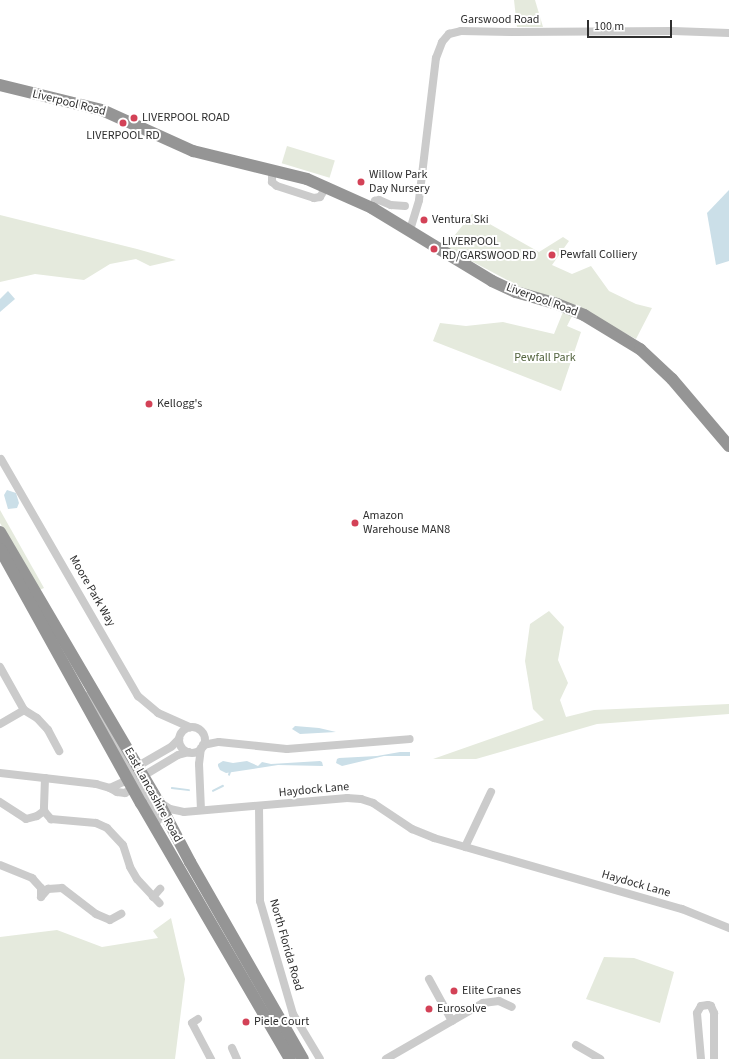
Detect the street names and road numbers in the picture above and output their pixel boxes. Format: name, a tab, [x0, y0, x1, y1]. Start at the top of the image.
street label: Garswood Road	[460, 13, 540, 27]
street label: Liverpool Road	[31, 87, 107, 119]
street label: Liverpool Road	[504, 280, 580, 320]
street label: Moore Park Way	[66, 553, 118, 629]
street label: East Lancashire Road	[121, 745, 185, 845]
street label: Haydock Lane	[278, 780, 350, 800]
street label: Haydock Lane	[600, 867, 672, 901]
street label: North Florida Road	[266, 897, 306, 993]

